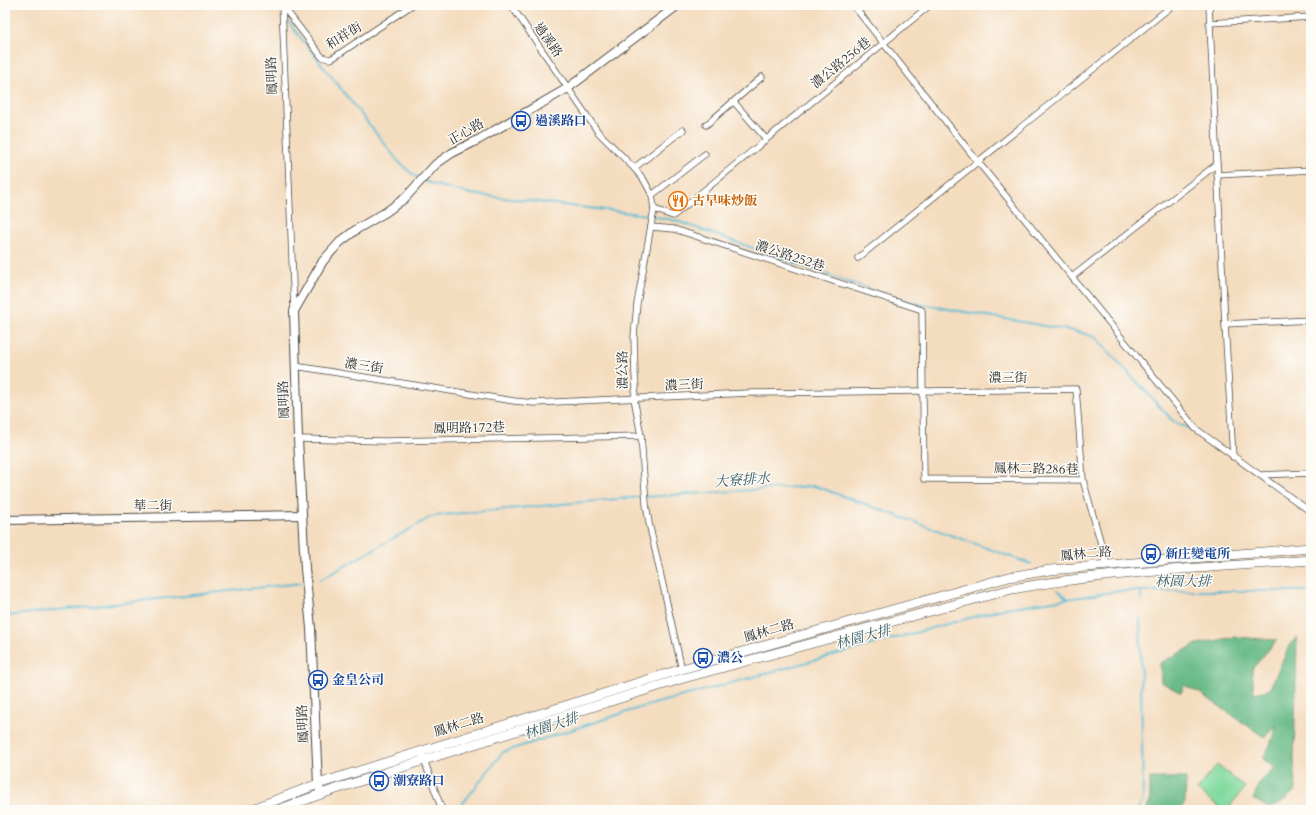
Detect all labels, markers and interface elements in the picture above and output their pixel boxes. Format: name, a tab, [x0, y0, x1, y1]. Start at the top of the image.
street label: 和祥街	[323, 18, 365, 54]
street label: 過溪路	[529, 19, 567, 61]
street label: 濃公路256巷	[807, 33, 875, 93]
street label: 鳳明路	[262, 56, 282, 96]
bus stop icon: 過溪路口	[510, 110, 532, 132]
place label: 過溪路口	[535, 112, 587, 130]
street label: 正心路	[445, 115, 487, 149]
restaurant icon: 古早味炒飯	[667, 190, 689, 212]
place label: 古早味炒飯	[692, 192, 758, 210]
street label: 濃公路252巷	[753, 236, 827, 276]
street label: 濃公路	[614, 350, 632, 390]
street label: 濃三街	[343, 354, 385, 378]
street label: 濃三街	[988, 369, 1028, 387]
street label: 濃三街	[664, 375, 704, 395]
street label: 鳳明路	[274, 380, 294, 420]
street label: 鳳明路172巷	[433, 418, 505, 438]
street label: 鳳林二路286巷	[993, 459, 1079, 479]
water label: 大寮排水	[713, 468, 773, 491]
street label: 華二街	[133, 497, 173, 515]
street label: 鳳林二路	[1059, 543, 1113, 565]
bus stop icon: 新庄變電所	[1140, 543, 1162, 565]
place label: 新庄變電所	[1165, 545, 1231, 563]
water label: 林園大排	[1155, 572, 1213, 591]
street label: 鳳林二路	[742, 615, 796, 647]
water label: 林園大排	[833, 620, 894, 653]
bus stop icon: 濃公	[692, 647, 714, 669]
place label: 濃公	[717, 649, 743, 667]
bus stop icon: 金皇公司	[307, 669, 329, 691]
place label: 金皇公司	[332, 671, 384, 689]
street label: 鳳明路	[293, 704, 313, 744]
water label: 林園大排	[521, 708, 582, 744]
street label: 鳳林二路	[431, 709, 487, 741]
bus stop icon: 潮寮路口	[368, 770, 390, 792]
place label: 潮寮路口	[393, 772, 445, 790]

